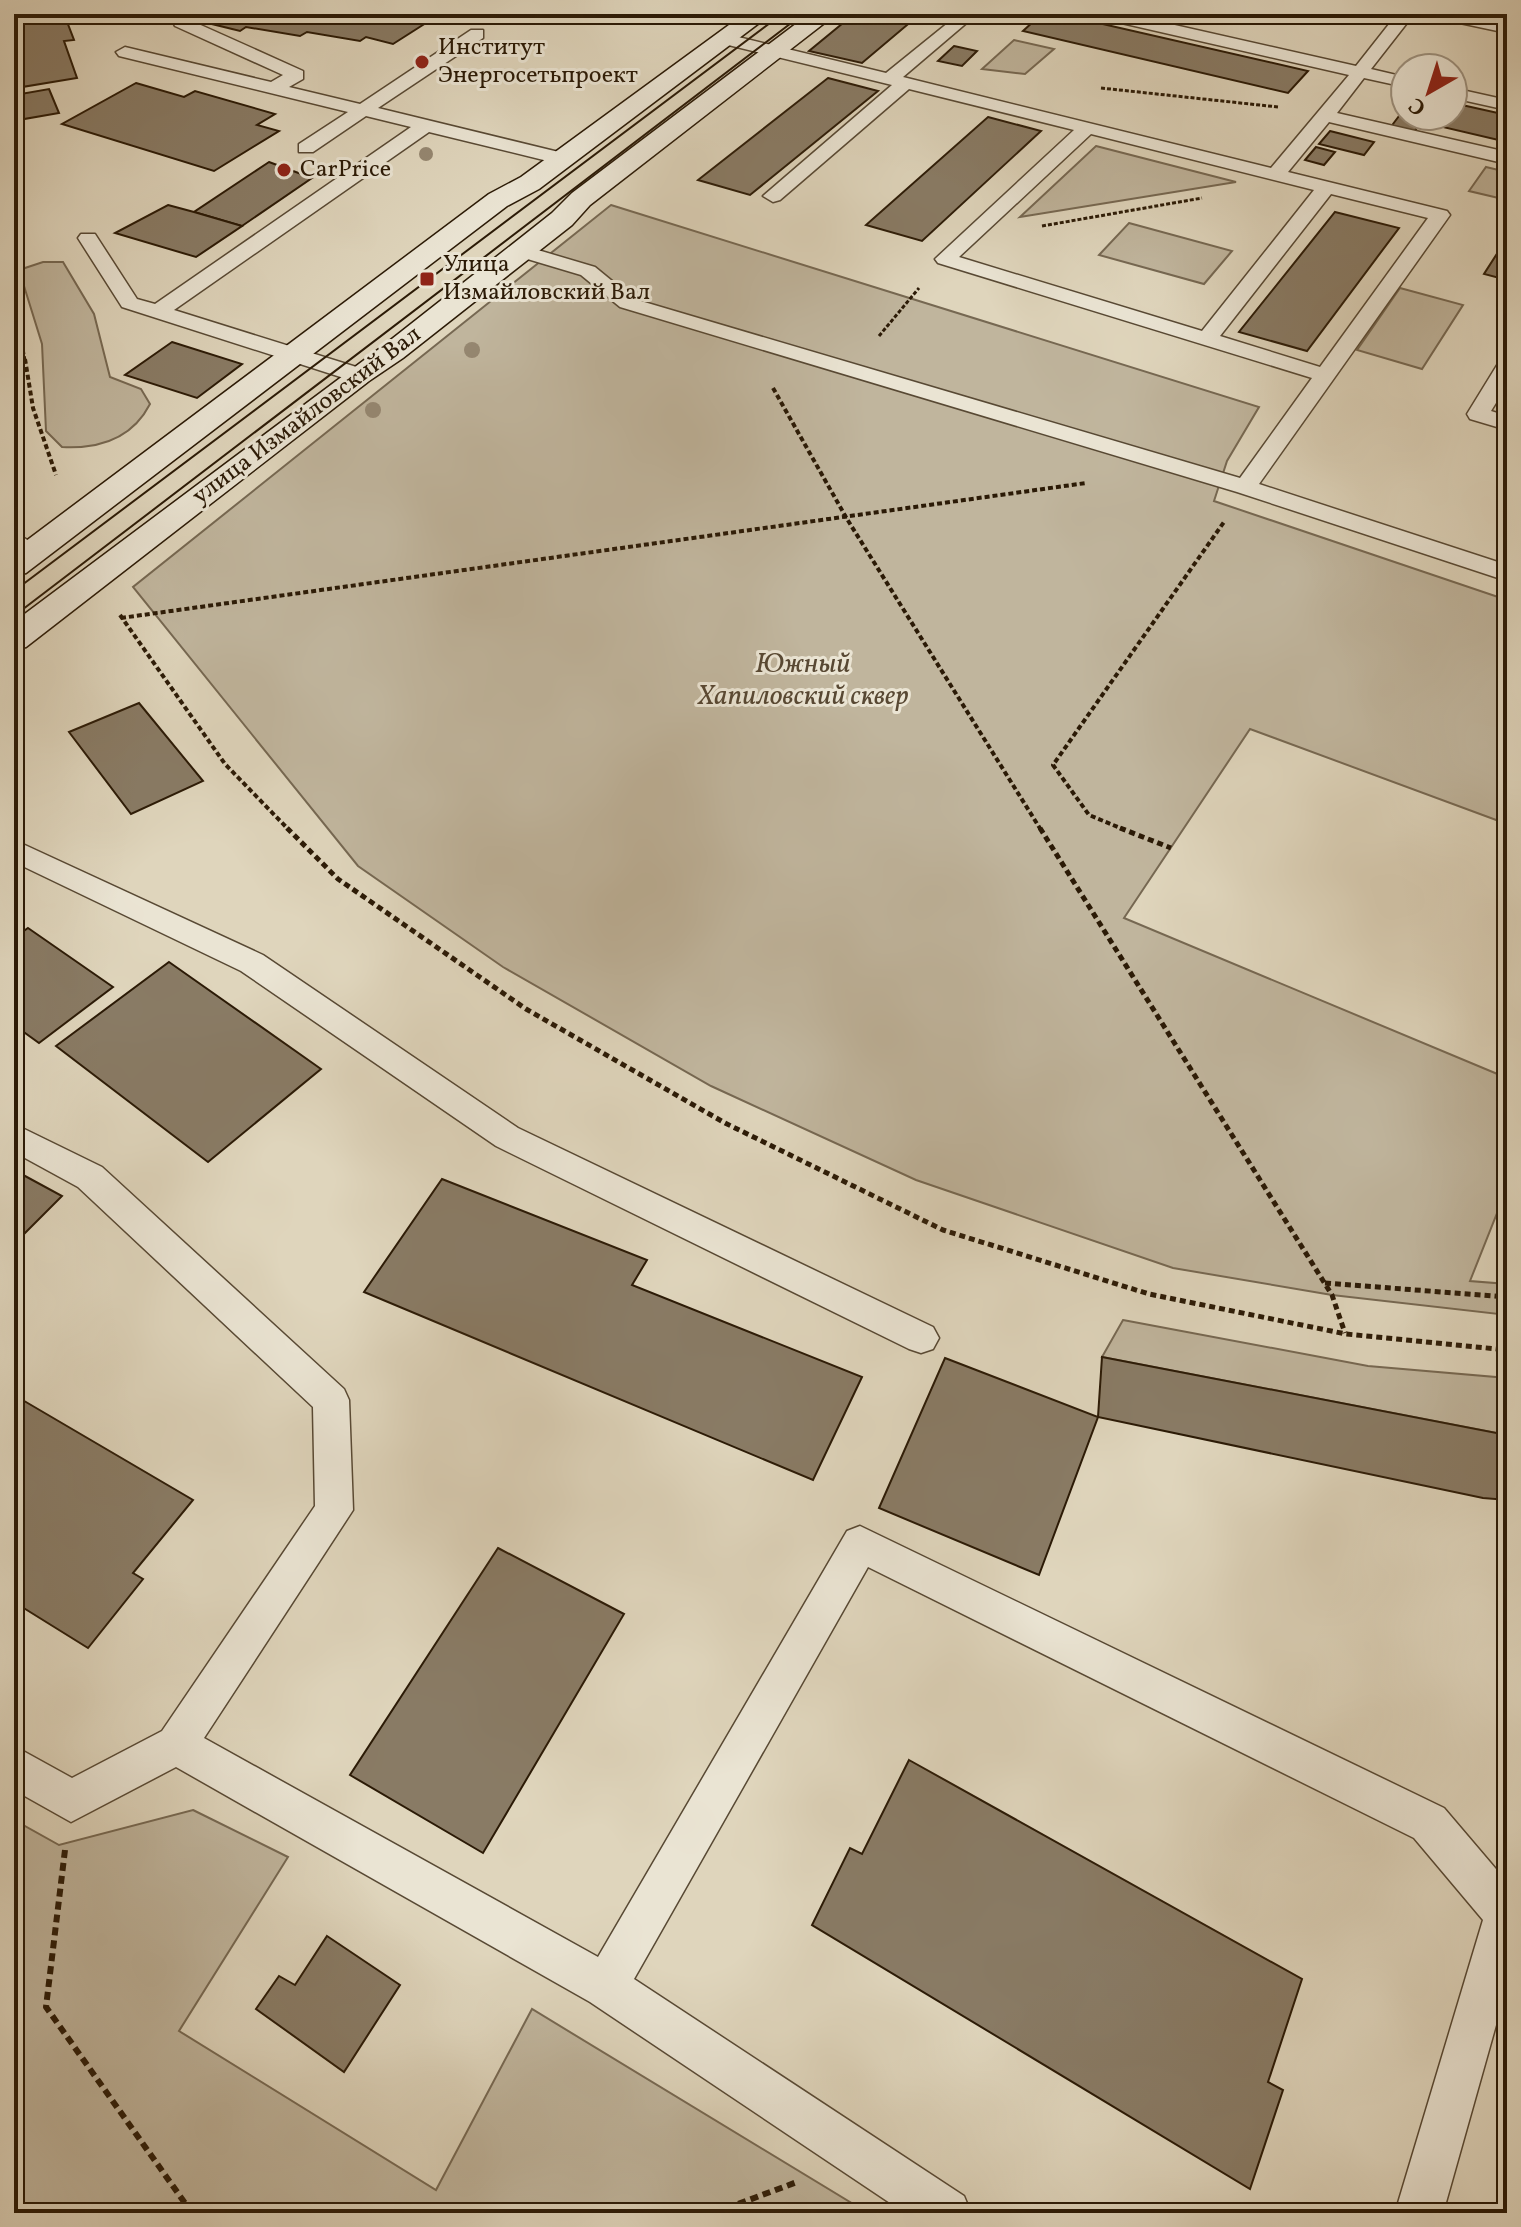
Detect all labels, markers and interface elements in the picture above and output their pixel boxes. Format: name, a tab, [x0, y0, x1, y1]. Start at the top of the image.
place label: Институт Энергосетьпроект	[438, 31, 638, 93]
north arrow	[1389, 52, 1469, 132]
marker: Институт Энергосетьпроект	[413, 53, 431, 71]
text: С	[1403, 89, 1433, 122]
place label: CarPrice	[300, 153, 391, 187]
marker: CarPrice	[275, 161, 293, 179]
place label: Улица Измайловский Вал	[443, 248, 650, 310]
marker: Улица Измайловский Вал	[418, 270, 436, 288]
street label: улица Измайловский Вал	[185, 319, 429, 513]
park label: Южный Хапиловский сквер	[697, 645, 908, 716]

